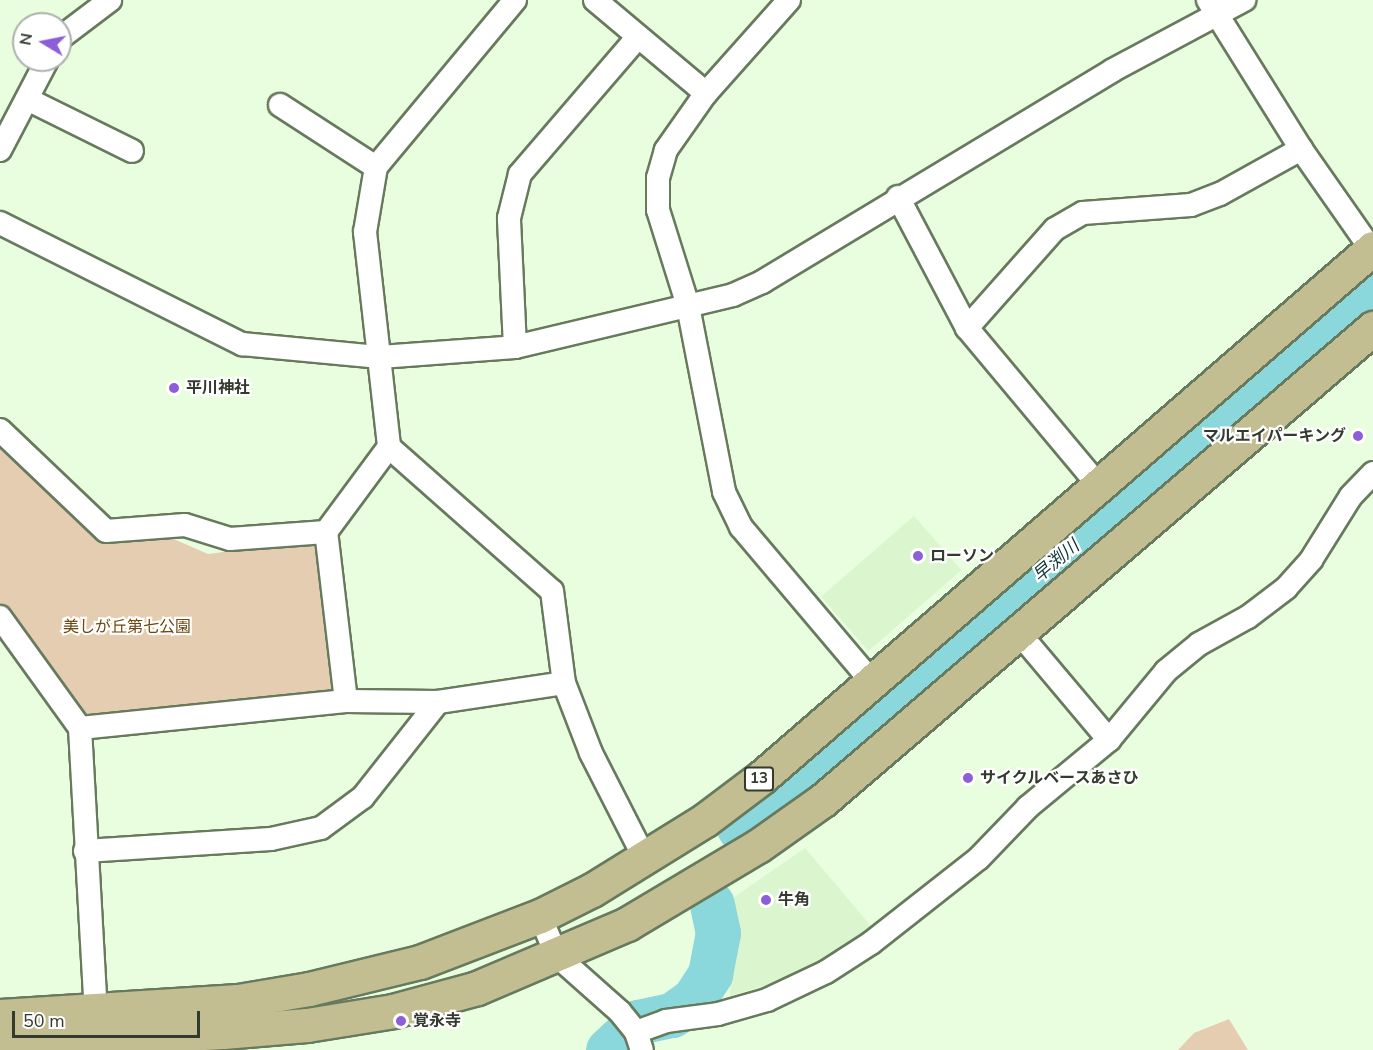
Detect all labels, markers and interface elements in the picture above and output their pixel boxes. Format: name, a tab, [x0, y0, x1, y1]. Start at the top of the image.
north arrow	[12, 12, 72, 72]
text: N	[14, 31, 38, 47]
place label: 平川神社	[186, 378, 250, 398]
marker: 平川神社	[167, 381, 181, 395]
place label: マルエイパーキング	[1202, 426, 1346, 446]
marker: マルエイパーキング	[1351, 429, 1365, 443]
water label: 早渕川	[1028, 535, 1084, 587]
place label: ローソン	[930, 546, 994, 566]
marker: ローソン	[911, 549, 925, 563]
park label: 美しが丘第七公園	[63, 617, 191, 637]
road number: 13	[744, 767, 774, 791]
place label: サイクルベースあさひ	[980, 768, 1140, 788]
marker: サイクルベースあさひ	[961, 771, 975, 785]
place label: 牛角	[778, 890, 810, 910]
marker: 牛角	[759, 893, 773, 907]
scale bar	[15, 999, 202, 1037]
text: 50 m	[23, 1009, 65, 1033]
place label: 覚永寺	[413, 1011, 461, 1031]
marker: 覚永寺	[394, 1014, 408, 1028]

